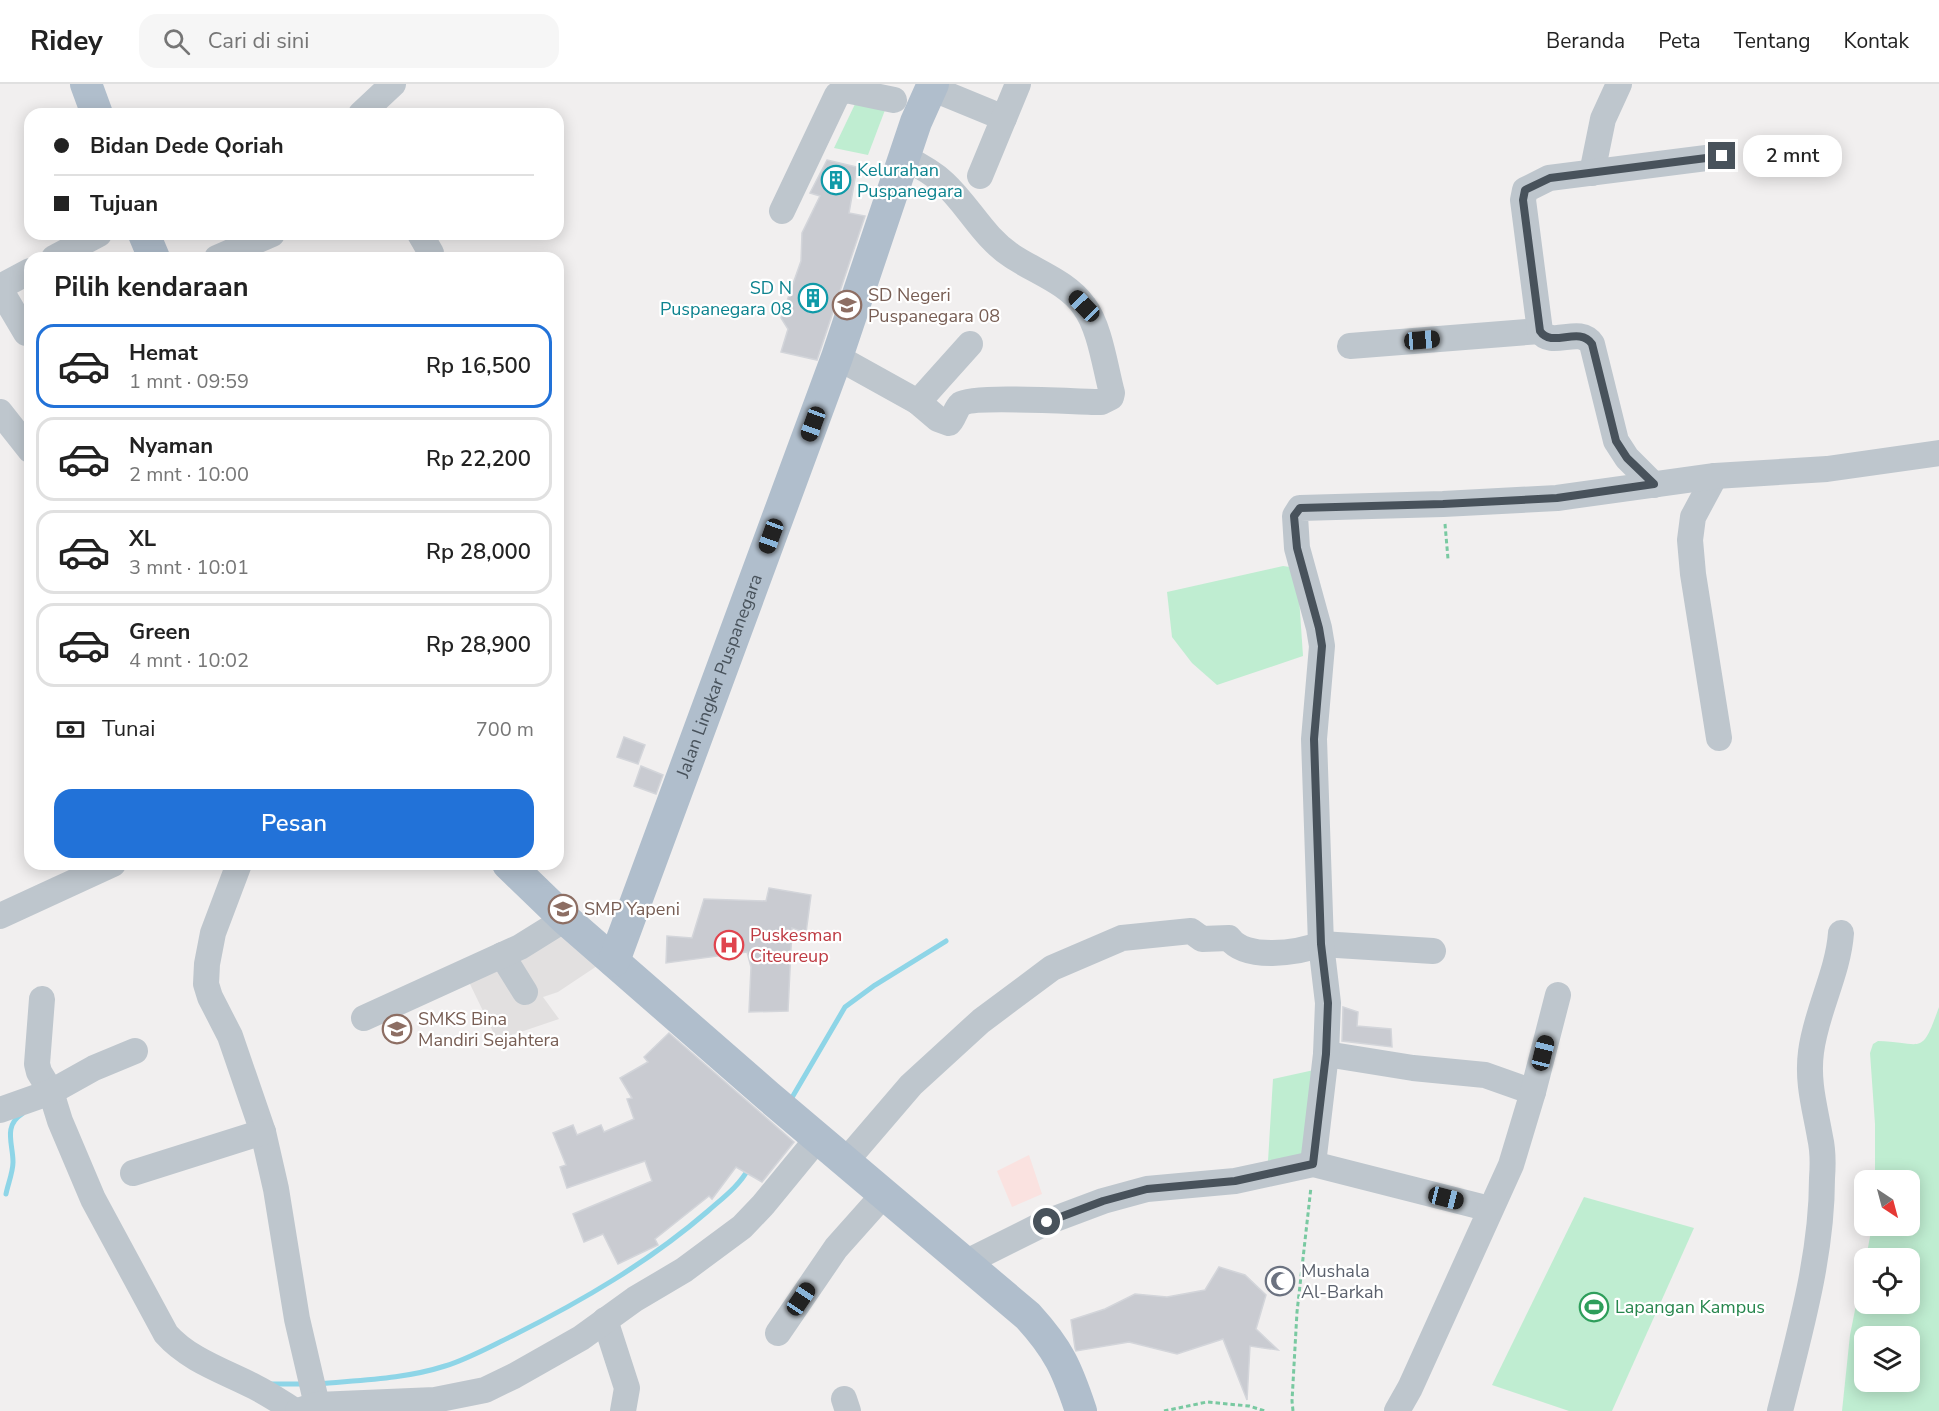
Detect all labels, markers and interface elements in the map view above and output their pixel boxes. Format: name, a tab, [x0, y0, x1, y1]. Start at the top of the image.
search box	[139, 14, 559, 68]
text: Ridey	[30, 22, 103, 60]
icon: search	[160, 25, 193, 58]
text: Cari di sini	[208, 26, 309, 56]
text: Beranda	[1546, 27, 1625, 55]
text: Peta	[1658, 27, 1701, 55]
text: Tentang	[1734, 27, 1811, 55]
text: Kontak	[1844, 27, 1909, 55]
text: Bidan Dede Qoriah	[90, 131, 284, 161]
callout: 2 mnt	[1743, 135, 1842, 177]
route end	[1708, 142, 1735, 169]
text: 2 mnt	[1766, 142, 1819, 169]
place label: Kelurahan Puspanegara	[857, 158, 963, 203]
building icon: Kelurahan Puspanegara	[820, 164, 852, 196]
text: Tujuan	[90, 189, 158, 219]
text: Pilih kendaraan	[54, 269, 248, 306]
place label: SD N Puspanegara 08	[660, 276, 792, 321]
building icon: SD N Puspanegara 08	[797, 282, 829, 314]
place label: SD Negeri Puspanegara 08	[868, 283, 1000, 328]
car	[1065, 287, 1103, 325]
school or university icon: SD Negeri Puspanegara 08	[831, 289, 863, 321]
car	[1403, 329, 1441, 351]
text: Hemat	[129, 338, 198, 368]
icon: car	[57, 339, 111, 393]
text: Rp 16,500	[426, 351, 531, 381]
text: 1 mnt · 09:59	[129, 368, 249, 395]
car	[798, 404, 828, 444]
text: Nyaman	[129, 431, 213, 461]
icon: car	[57, 432, 111, 486]
text: Rp 22,200	[426, 444, 531, 474]
text: 2 mnt · 10:00	[129, 461, 249, 488]
car	[756, 516, 786, 556]
text: XL	[129, 524, 156, 554]
icon: car	[57, 525, 111, 579]
text: Rp 28,000	[426, 537, 531, 567]
text: 3 mnt · 10:01	[129, 554, 249, 581]
street label: Jalan Lingkar Puspanegara	[670, 571, 768, 782]
text: Green	[129, 617, 190, 647]
icon: car	[57, 618, 111, 672]
text: Rp 28,900	[426, 630, 531, 660]
text: 4 mnt · 10:02	[129, 647, 249, 674]
icon: cash	[54, 713, 87, 746]
text: Tunai	[102, 714, 155, 744]
text: 700 m	[476, 716, 534, 743]
button: Pesan	[54, 789, 534, 858]
school or university icon: SMP Yapeni	[547, 893, 579, 925]
place label: SMP Yapeni	[584, 897, 680, 921]
place label: Puskesman Citeureup	[750, 923, 842, 968]
hospital icon: Puskesman Citeureup	[713, 929, 745, 961]
place label: SMKS Bina Mandiri Sejahtera	[418, 1007, 559, 1052]
school or university icon: SMKS Bina Mandiri Sejahtera	[381, 1013, 413, 1045]
car	[1530, 1033, 1556, 1073]
north arrow	[1854, 1170, 1920, 1236]
map controls	[1854, 1170, 1920, 1392]
car	[1426, 1185, 1466, 1211]
route start	[1033, 1208, 1060, 1235]
button: locate	[1854, 1248, 1920, 1314]
place label: Mushala Al-Barkah	[1301, 1259, 1384, 1304]
mosque icon: Mushala Al-Barkah	[1264, 1265, 1296, 1297]
car	[783, 1279, 819, 1319]
sports icon: Lapangan Kampus	[1578, 1291, 1610, 1323]
place label: Lapangan Kampus	[1615, 1295, 1765, 1319]
button: layers	[1854, 1326, 1920, 1392]

